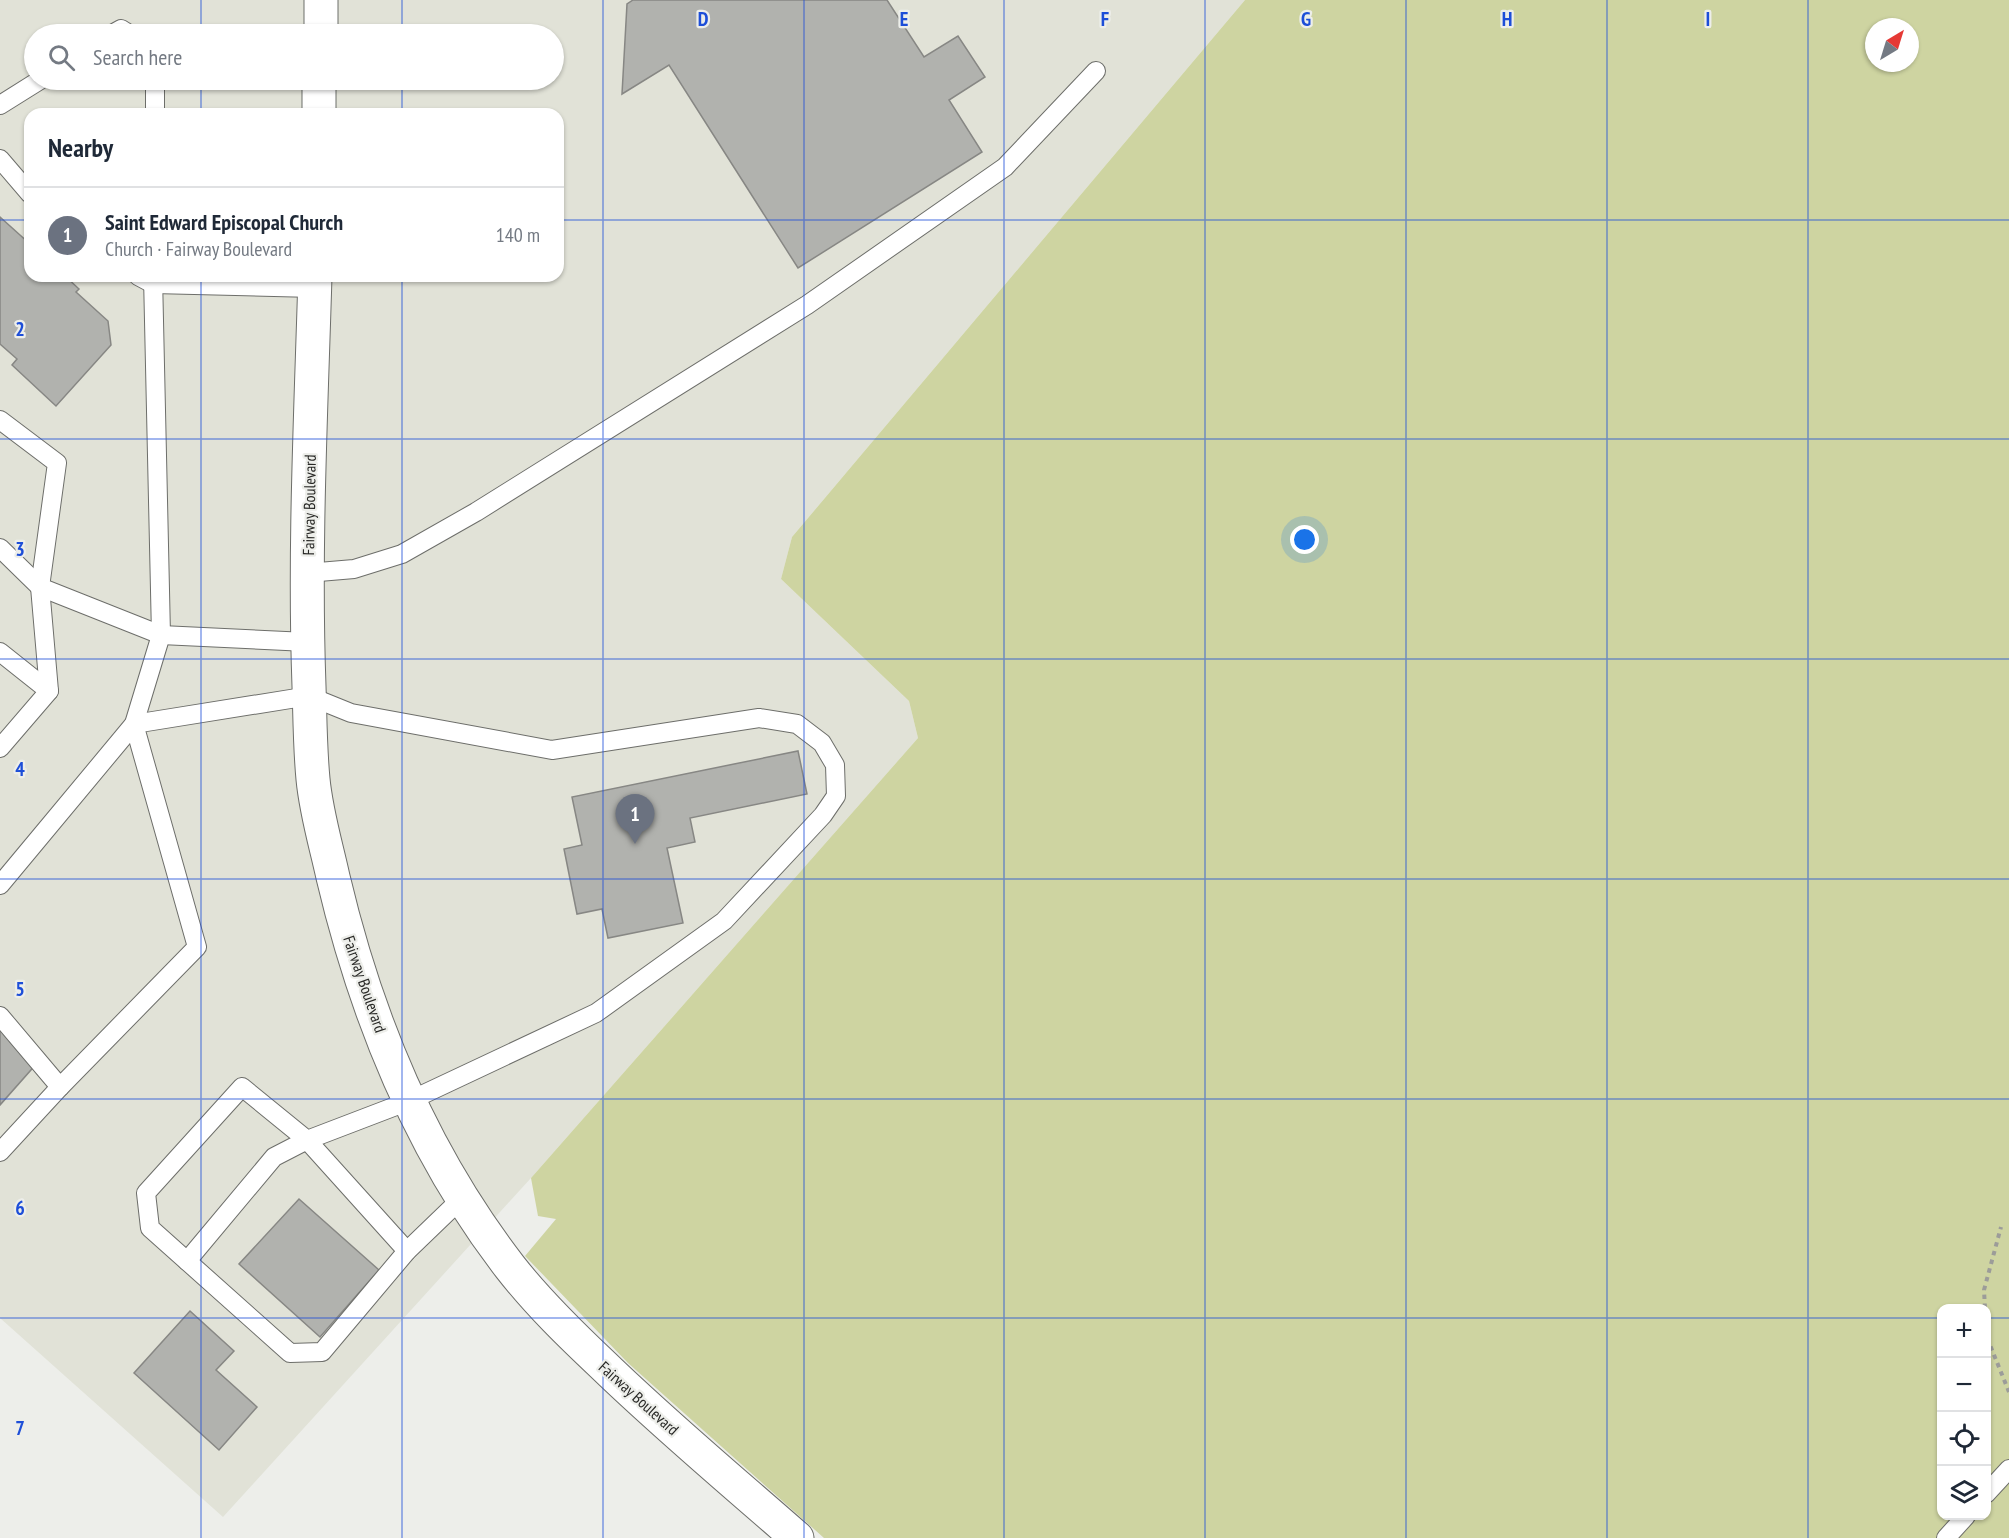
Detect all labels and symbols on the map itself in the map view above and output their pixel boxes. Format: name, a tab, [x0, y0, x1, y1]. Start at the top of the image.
text: D	[698, 6, 709, 32]
text: E	[900, 6, 908, 32]
text: F	[1101, 6, 1109, 32]
text: G	[1301, 6, 1311, 32]
text: H	[1502, 6, 1512, 32]
text: I	[1706, 6, 1710, 32]
north arrow	[1865, 18, 1919, 72]
text: 2	[15, 316, 25, 342]
street label: Fairway Boulevard	[298, 454, 320, 556]
your location	[1290, 525, 1319, 554]
text: 3	[15, 536, 25, 562]
text: 4	[15, 756, 25, 782]
pin: 1	[616, 794, 654, 844]
street label: Fairway Boulevard	[339, 933, 391, 1035]
text: 5	[15, 976, 25, 1002]
text: 6	[15, 1195, 25, 1221]
street label: Fairway Boulevard	[595, 1357, 683, 1439]
text: 7	[15, 1415, 25, 1441]

